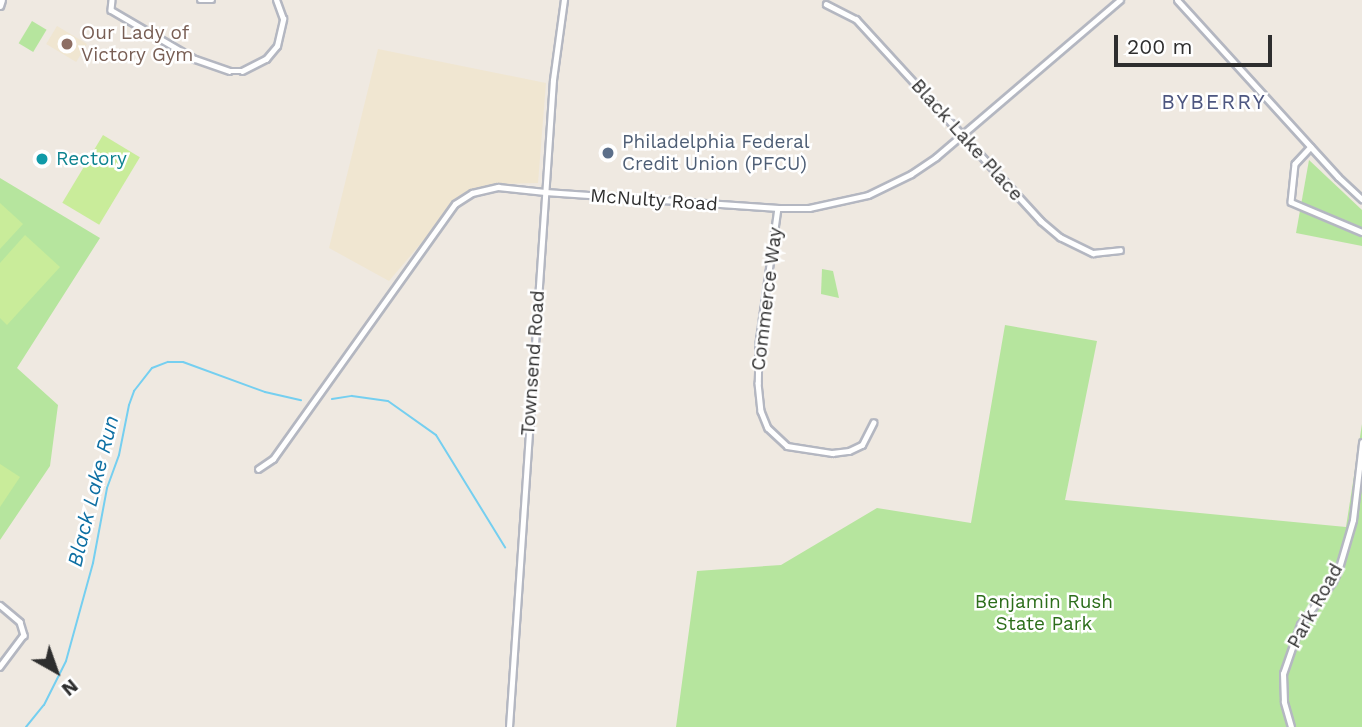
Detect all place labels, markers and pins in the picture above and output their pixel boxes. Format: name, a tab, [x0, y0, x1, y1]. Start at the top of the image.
place label: Our Lady of Victory Gym	[81, 22, 194, 66]
marker: Our Lady of Victory Gym	[59, 36, 75, 52]
place label: Philadelphia Federal Credit Union (PFCU)	[622, 131, 810, 175]
marker: Philadelphia Federal Credit Union (PFCU)	[600, 145, 616, 161]
place label: Rectory	[56, 148, 127, 170]
marker: Rectory	[34, 151, 50, 167]

